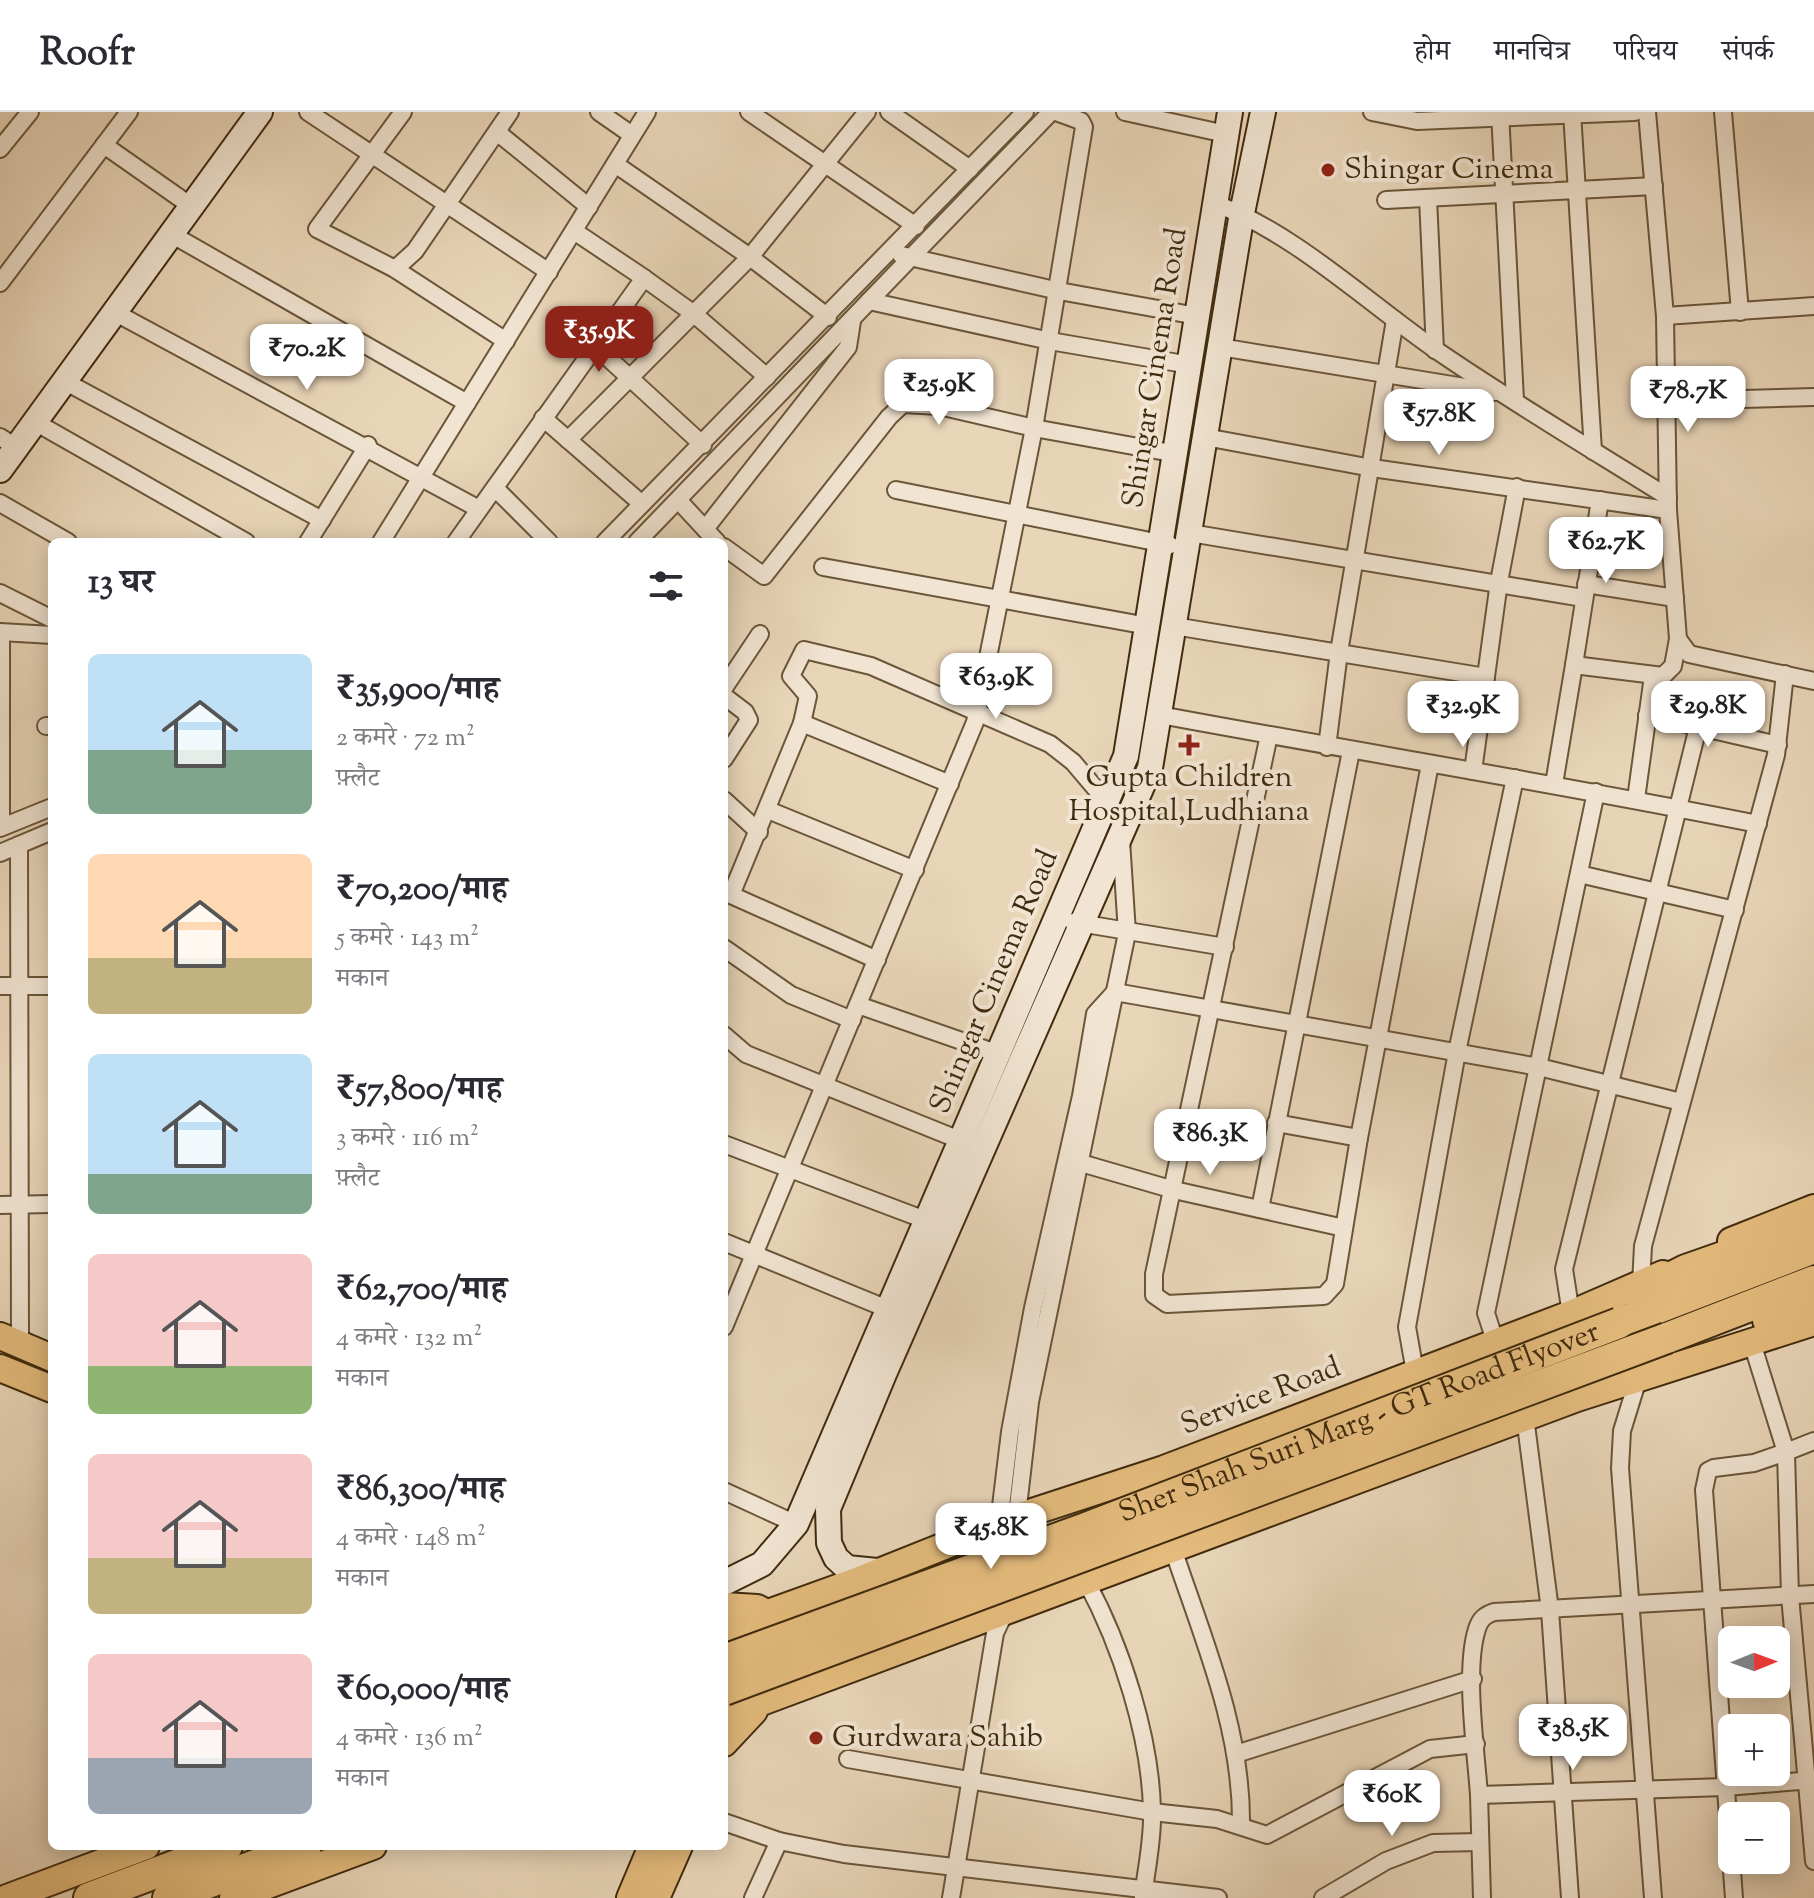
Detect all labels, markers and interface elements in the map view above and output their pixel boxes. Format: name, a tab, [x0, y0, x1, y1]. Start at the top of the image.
text: Roofr	[40, 28, 135, 82]
text: होम	[1414, 33, 1450, 73]
text: मानचित्र	[1494, 33, 1570, 73]
text: परिचय	[1614, 33, 1677, 73]
text: संपर्क	[1721, 33, 1774, 73]
place label: Shingar Cinema	[1344, 149, 1554, 192]
marker: Shingar Cinema	[1319, 161, 1337, 179]
street label: Shingar Cinema Road	[1113, 225, 1199, 511]
pin: ₹35.9K	[534, 306, 664, 374]
text: ₹35.9K	[563, 313, 635, 350]
pin: ₹70.2K	[242, 324, 372, 392]
text: ₹70.2K	[268, 331, 346, 368]
pin: ₹25.9K	[874, 359, 1004, 427]
text: ₹25.9K	[902, 366, 976, 403]
pin: ₹78.7K	[1623, 366, 1753, 434]
text: ₹78.7K	[1649, 373, 1727, 410]
pin: ₹57.8K	[1374, 389, 1504, 457]
text: ₹57.8K	[1402, 396, 1476, 433]
pin: ₹62.7K	[1541, 517, 1671, 585]
text: ₹62.7K	[1567, 524, 1645, 561]
text: 13 घर	[88, 559, 154, 608]
icon: filters	[644, 564, 688, 608]
pin: ₹63.9K	[931, 653, 1061, 721]
text: ₹63.9K	[958, 660, 1034, 697]
text: ₹35,900/माह	[336, 666, 499, 715]
pin: ₹32.9K	[1398, 681, 1528, 749]
pin: ₹29.8K	[1643, 681, 1773, 749]
icon: home	[152, 686, 248, 782]
text: ₹32.9K	[1426, 688, 1500, 725]
text: ₹29.8K	[1669, 688, 1747, 725]
text: 2 कमरे · 72 m²	[336, 720, 475, 757]
marker: Gupta Children Hospital,Ludhiana	[1178, 734, 1200, 756]
place label: Gupta Children Hospital,Ludhiana	[1069, 757, 1310, 834]
text: फ़्लैट	[336, 761, 379, 798]
street label: Shingar Cinema Road	[920, 843, 1070, 1121]
text: ₹70,200/माह	[336, 866, 508, 915]
icon: home	[152, 886, 248, 982]
text: 5 कमरे · 143 m²	[336, 920, 479, 957]
text: मकान	[336, 961, 389, 998]
text: ₹57,800/माह	[336, 1066, 502, 1115]
icon: home	[152, 1086, 248, 1182]
pin: ₹86.3K	[1145, 1109, 1275, 1177]
text: ₹86.3K	[1172, 1116, 1248, 1153]
text: 3 कमरे · 116 m²	[336, 1120, 479, 1157]
text: फ़्लैट	[336, 1161, 379, 1198]
text: ₹62,700/माह	[336, 1266, 507, 1315]
icon: home	[152, 1286, 248, 1382]
street label: Sher Shah Suri Marg - GT Road Flyover	[1112, 1311, 1606, 1535]
text: 4 कमरे · 132 m²	[336, 1320, 482, 1357]
street label: Service Road	[1175, 1347, 1347, 1447]
text: मकान	[336, 1361, 389, 1398]
text: ₹86,300/माह	[336, 1466, 505, 1515]
icon: home	[152, 1486, 248, 1582]
pin: ₹45.8K	[926, 1503, 1056, 1571]
text: ₹45.8K	[953, 1510, 1029, 1547]
text: 4 कमरे · 148 m²	[336, 1520, 486, 1557]
text: मकान	[336, 1561, 389, 1598]
north arrow	[1718, 1626, 1790, 1698]
map controls	[1718, 1626, 1790, 1874]
text: ₹60,000/माह	[336, 1666, 509, 1715]
icon: home	[152, 1686, 248, 1782]
pin: ₹38.5K	[1508, 1704, 1638, 1772]
text: ₹38.5K	[1537, 1711, 1609, 1748]
button: +	[1718, 1714, 1790, 1786]
place label: Gurdwara Sahib	[832, 1717, 1043, 1760]
text: 4 कमरे · 136 m²	[336, 1720, 483, 1757]
marker: Gurdwara Sahib	[807, 1729, 825, 1747]
text: मकान	[336, 1761, 389, 1798]
pin: ₹60K	[1345, 1770, 1439, 1838]
text: ₹60K	[1362, 1777, 1422, 1814]
button: −	[1718, 1802, 1790, 1874]

